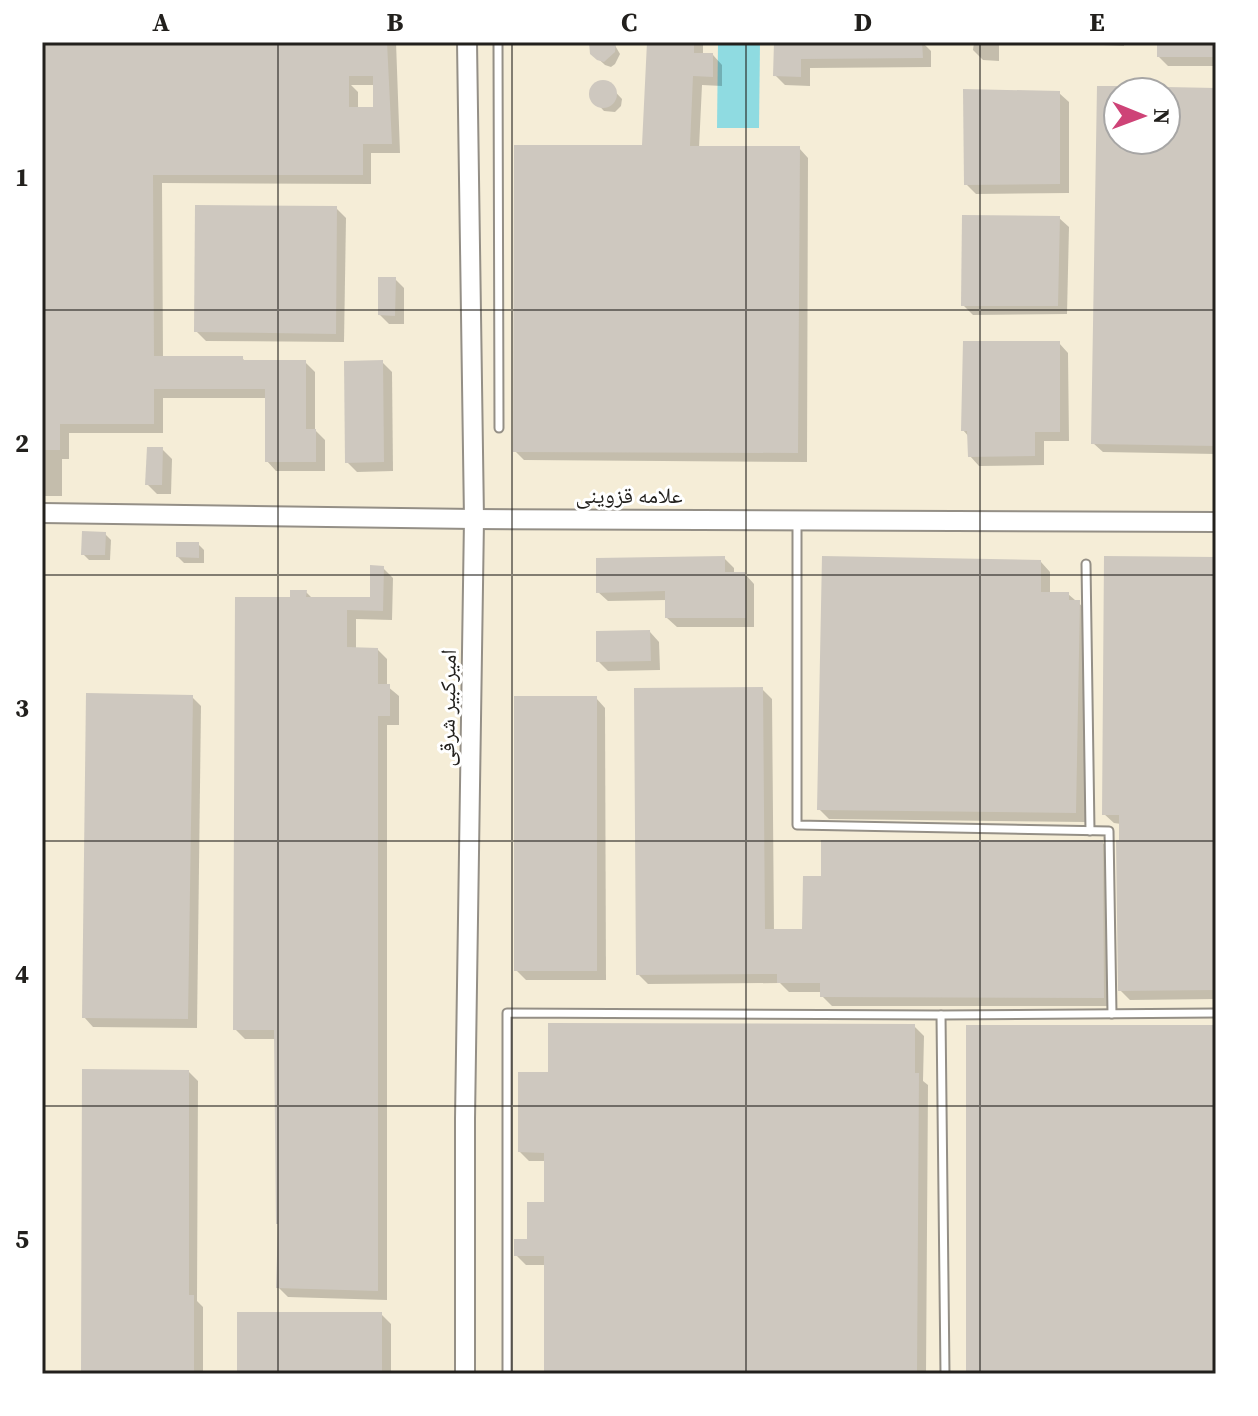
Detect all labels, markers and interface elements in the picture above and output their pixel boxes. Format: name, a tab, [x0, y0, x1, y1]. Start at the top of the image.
text: A	[152, 4, 170, 40]
text: B	[387, 4, 404, 40]
text: C	[621, 4, 637, 40]
text: D	[854, 4, 872, 40]
text: E	[1089, 4, 1105, 40]
north arrow	[1102, 76, 1182, 156]
text: N	[1147, 108, 1177, 125]
text: 1	[15, 159, 29, 195]
text: 2	[15, 425, 29, 461]
street label: علامه قزوینی	[575, 480, 683, 510]
street label: امیرکبیر شرقی	[431, 649, 463, 767]
text: 3	[15, 690, 29, 726]
text: 4	[15, 956, 29, 992]
text: 5	[15, 1221, 29, 1257]

